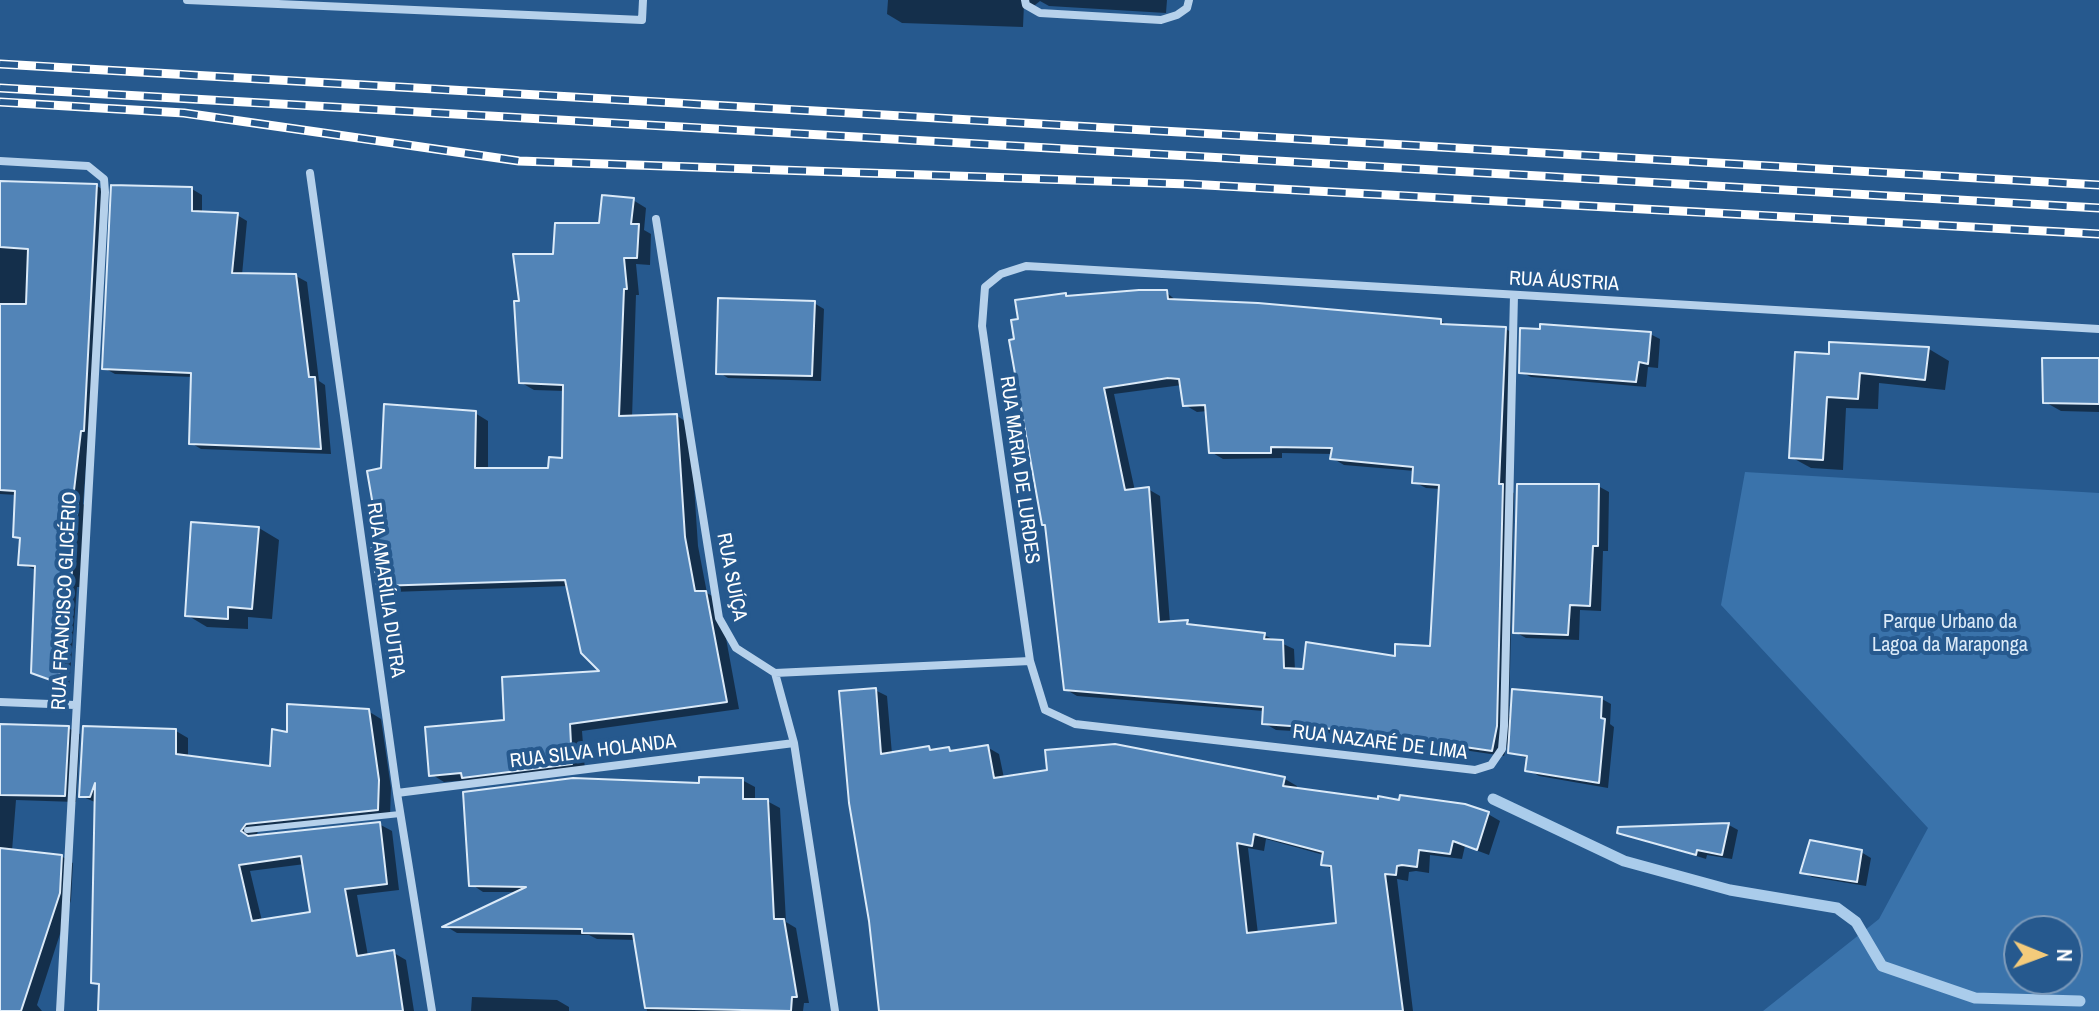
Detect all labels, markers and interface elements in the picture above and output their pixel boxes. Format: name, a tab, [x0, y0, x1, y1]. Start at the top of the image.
street label: RUA ÁUSTRIA	[1508, 267, 1620, 297]
street label: RUA MARIA DE LURDES	[994, 374, 1044, 566]
street label: RUA FRANCISCO GLICÉRIO	[47, 491, 83, 711]
street label: RUA AMARÍLIA DUTRA	[361, 501, 409, 679]
street label: RUA SUÍÇA	[711, 531, 751, 623]
park label: Parque Urbano da Lagoa da Maraponga	[1872, 611, 2028, 658]
street label: RUA NAZARÉ DE LIMA	[1291, 720, 1469, 766]
street label: RUA SILVA HOLANDA	[509, 730, 677, 774]
north arrow	[2003, 915, 2083, 995]
text: N	[2050, 949, 2080, 962]

